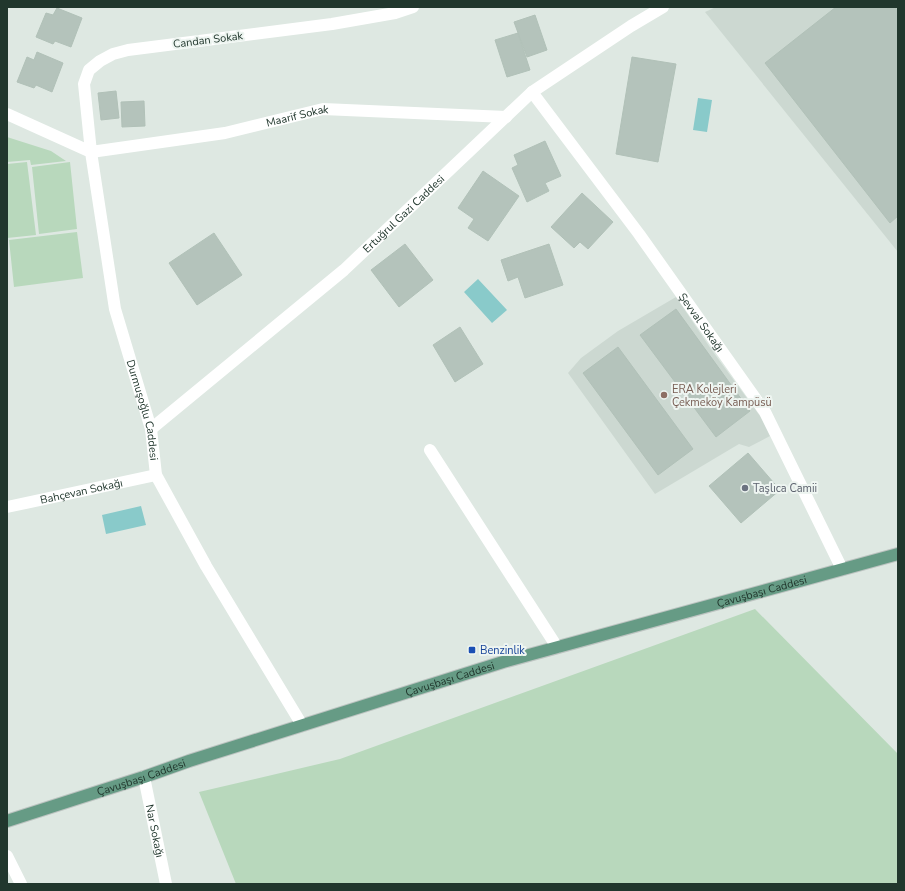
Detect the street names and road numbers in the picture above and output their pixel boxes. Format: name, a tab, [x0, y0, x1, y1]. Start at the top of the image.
street label: Candan Sokak	[172, 28, 244, 52]
street label: Maarif Sokak	[264, 102, 329, 130]
street label: Ertuğrul Gazi Caddesi	[359, 171, 448, 256]
street label: Şevval Sokağı	[675, 290, 728, 355]
street label: Durmuşoğlu Caddesi	[123, 358, 162, 461]
street label: Bahçevan Sokağı	[39, 475, 124, 507]
street label: Çavuşbaşı Caddesi	[715, 572, 808, 611]
street label: Çavuşbaşı Caddesi	[403, 658, 496, 700]
street label: Çavuşbaşı Caddesi	[95, 755, 187, 799]
street label: Nar Sokağı	[142, 803, 168, 859]

